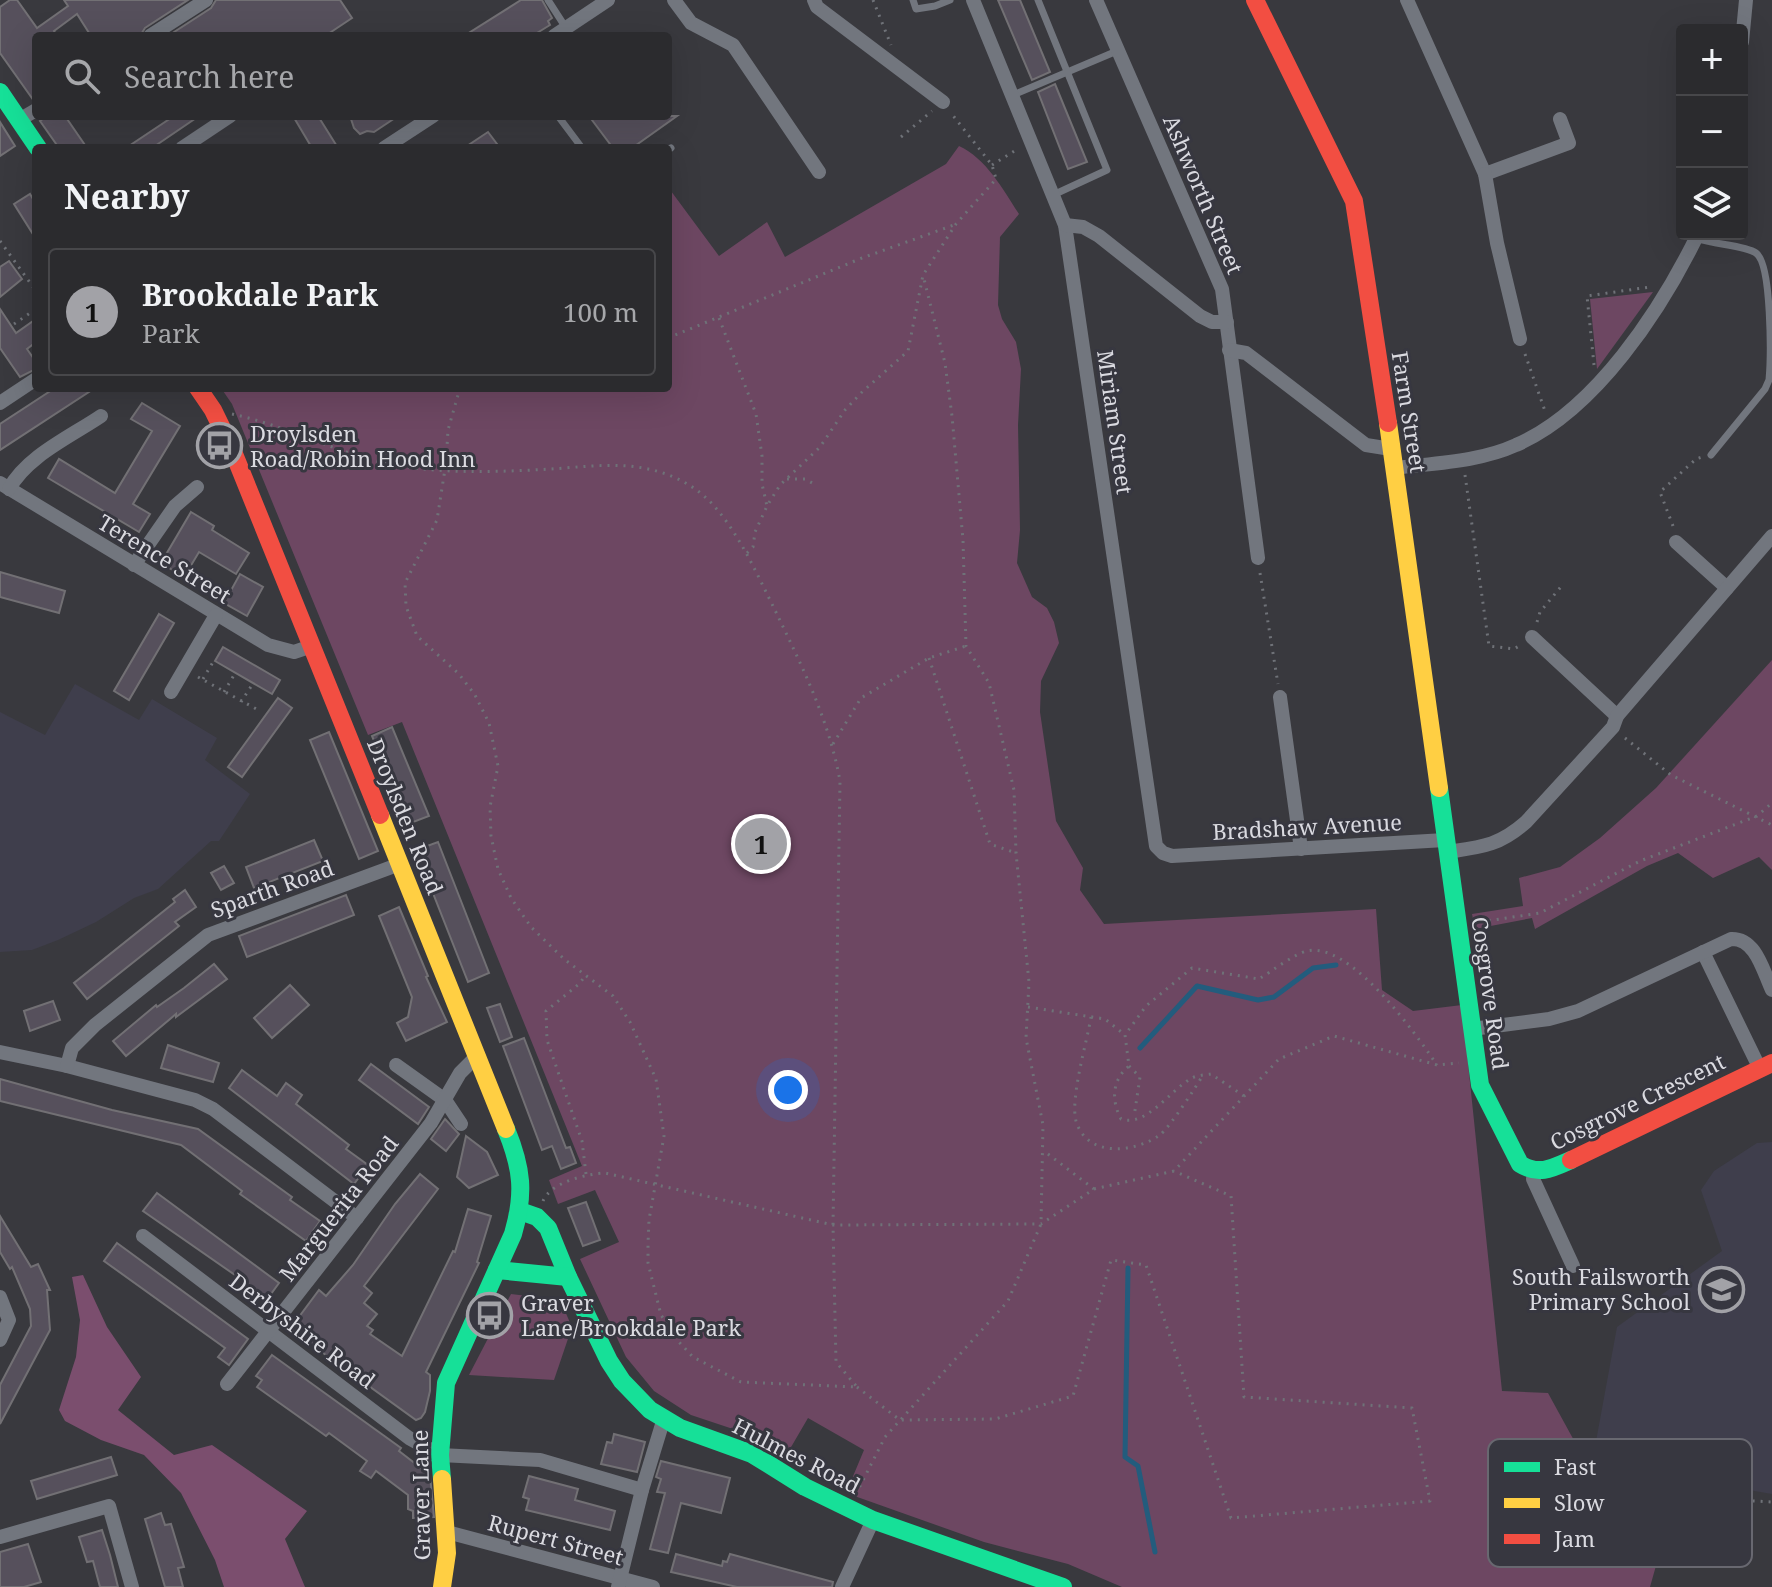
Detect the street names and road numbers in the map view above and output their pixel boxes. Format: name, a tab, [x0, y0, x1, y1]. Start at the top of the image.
street label: Ashworth Street	[1157, 110, 1251, 278]
street label: Miriam Street	[1091, 348, 1141, 496]
street label: Farm Street	[1386, 349, 1434, 475]
street label: Terence Street	[93, 506, 237, 610]
street label: Droylsden Road	[361, 733, 451, 899]
street label: Bradshaw Avenue	[1211, 806, 1403, 846]
street label: Sparth Road	[206, 852, 338, 924]
street label: Cosgrove Road	[1465, 915, 1517, 1072]
street label: Cosgrove Crescent	[1544, 1045, 1730, 1156]
street label: Marguerita Road	[272, 1129, 405, 1287]
street label: Derbyshire Road	[224, 1265, 382, 1395]
street label: Hulmes Road	[728, 1410, 866, 1500]
street label: Graver Lane	[404, 1429, 436, 1561]
street label: Rupert Street	[485, 1507, 627, 1572]

